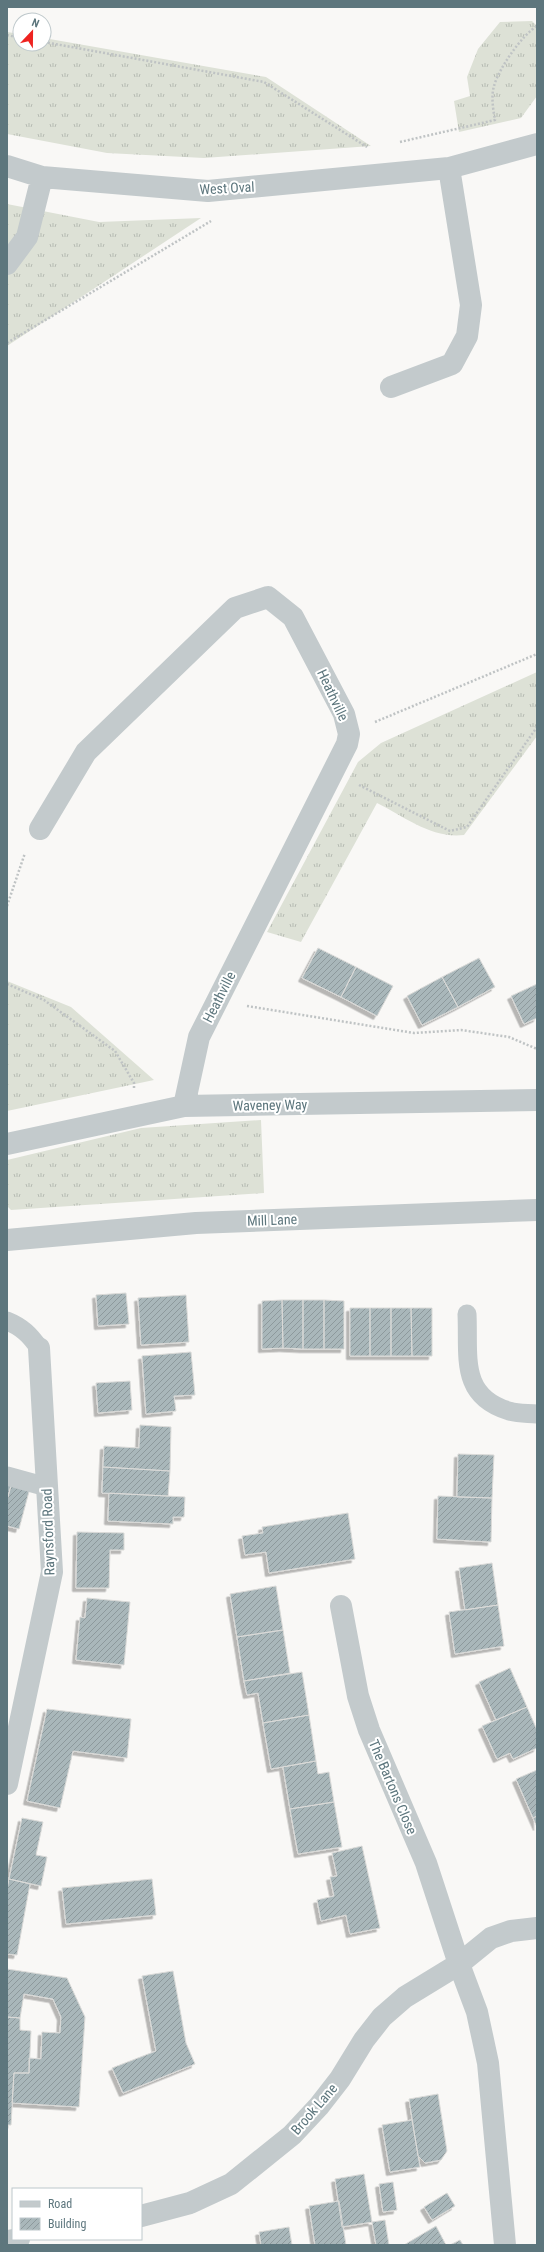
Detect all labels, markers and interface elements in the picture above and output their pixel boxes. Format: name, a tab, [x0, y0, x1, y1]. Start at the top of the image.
north arrow	[12, 12, 52, 52]
text: N	[30, 16, 41, 31]
street label: West Oval	[199, 179, 255, 197]
street label: Heathville	[314, 667, 352, 724]
street label: Heathville	[199, 968, 239, 1025]
street label: Waveney Way	[233, 1096, 308, 1114]
street label: Mill Lane	[247, 1211, 298, 1229]
street label: Raynsford Road	[38, 1488, 58, 1576]
street label: The Bartons Close	[366, 1737, 420, 1837]
street label: Brook Lane	[288, 2080, 341, 2138]
legend	[12, 2188, 142, 2240]
text: Road	[48, 2197, 72, 2211]
text: Building	[48, 2217, 86, 2231]

